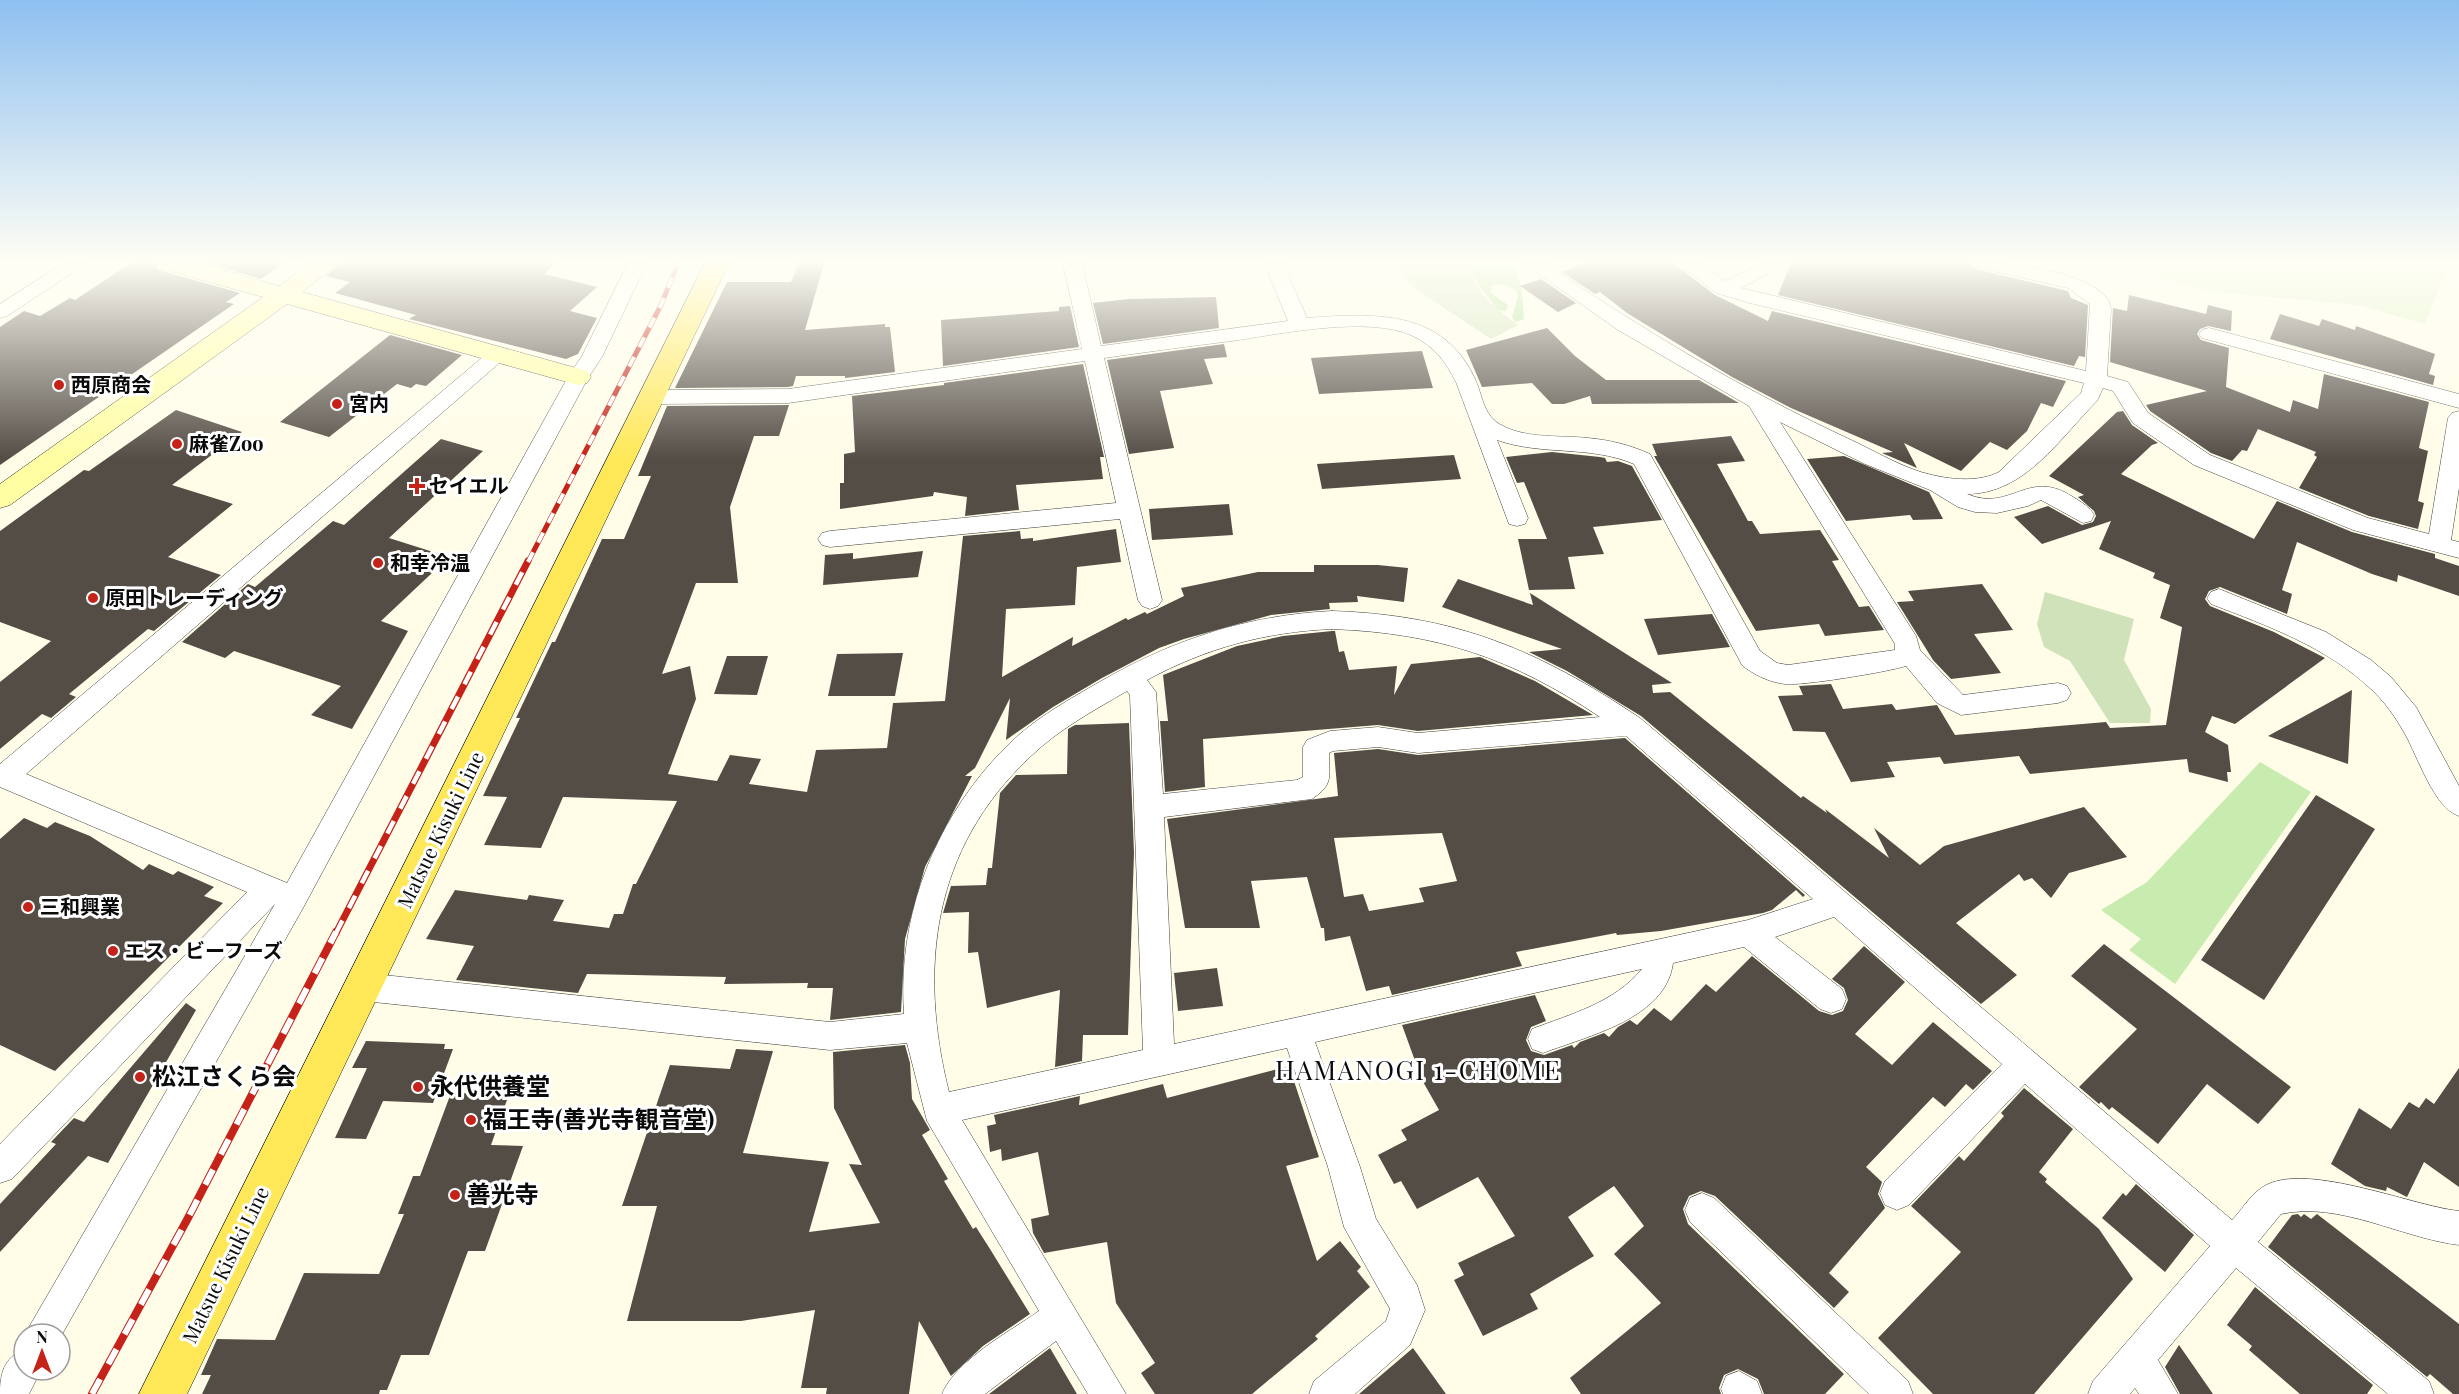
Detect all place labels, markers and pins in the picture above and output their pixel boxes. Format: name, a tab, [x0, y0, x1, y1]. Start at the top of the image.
place label: 西原商会	[71, 370, 151, 397]
marker: 西原商会	[52, 378, 66, 392]
place label: 宮内	[349, 389, 389, 416]
marker: 宮内	[330, 397, 344, 411]
place label: 麻雀Zoo	[189, 429, 264, 456]
marker: 麻雀Zoo	[170, 437, 184, 451]
place label: セイエル	[429, 471, 509, 498]
marker: セイエル	[410, 479, 424, 493]
place label: 和幸冷温	[390, 548, 470, 575]
marker: 和幸冷温	[371, 556, 385, 570]
place label: 原田トレーディング	[105, 583, 284, 610]
marker: 原田トレーディング	[86, 591, 100, 605]
place label: 三和興業	[40, 892, 120, 919]
marker: 三和興業	[21, 900, 35, 914]
place label: エス・ビーフーズ	[125, 936, 283, 963]
marker: エス・ビーフーズ	[106, 944, 120, 958]
place label: 松江さくら会	[152, 1059, 296, 1091]
place label: 永代供養堂	[430, 1069, 550, 1101]
marker: 松江さくら会	[133, 1070, 147, 1084]
marker: 永代供養堂	[411, 1080, 425, 1094]
place label: 福王寺(善光寺観音堂)	[483, 1102, 714, 1134]
marker: 福王寺(善光寺観音堂)	[464, 1113, 478, 1127]
place label: 善光寺	[467, 1177, 539, 1209]
marker: 善光寺	[448, 1188, 462, 1202]

